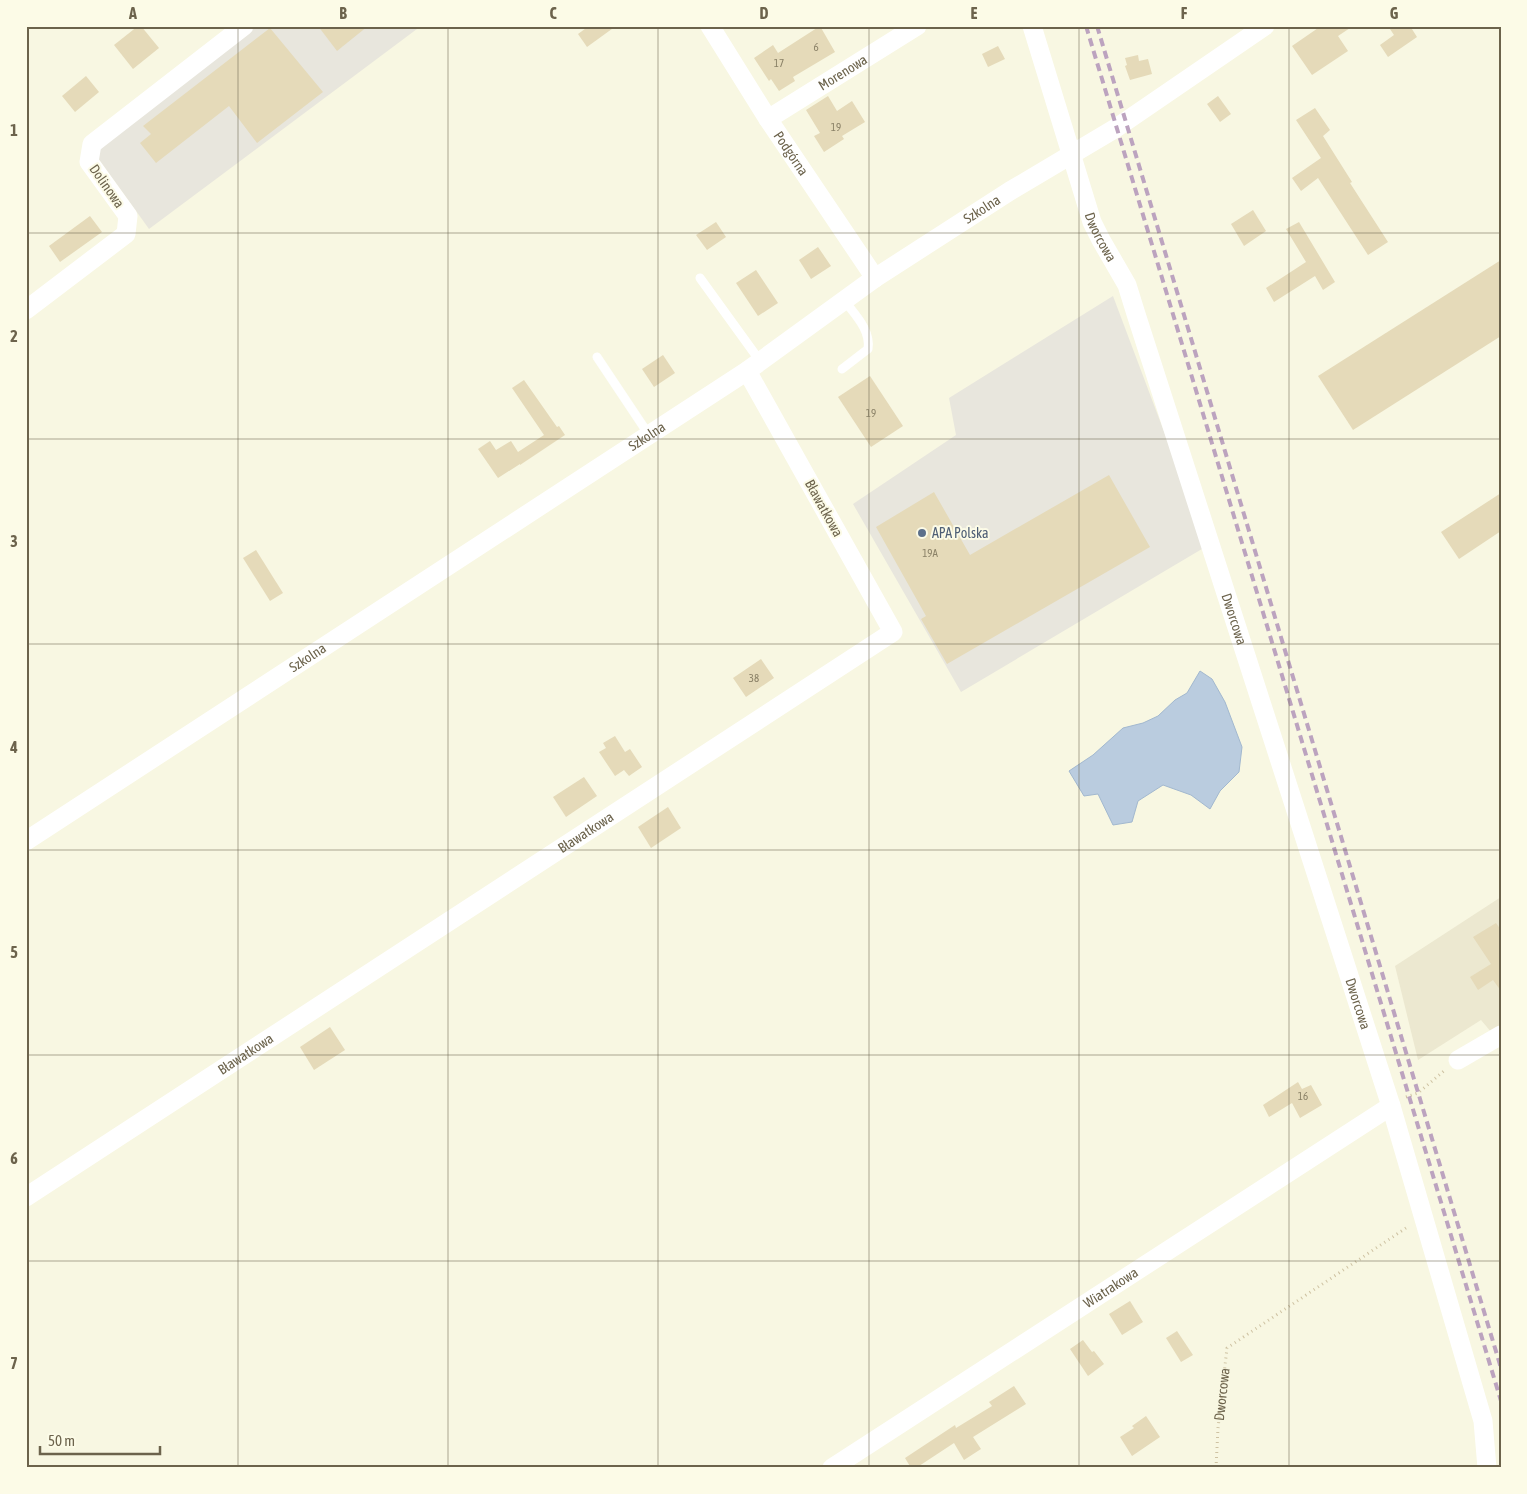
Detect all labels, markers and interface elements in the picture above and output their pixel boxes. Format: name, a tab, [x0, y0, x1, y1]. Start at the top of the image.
text: A	[128, 4, 137, 22]
text: B	[339, 4, 347, 22]
text: C	[549, 4, 557, 22]
text: D	[760, 4, 769, 22]
text: E	[971, 4, 978, 22]
text: F	[1181, 4, 1188, 22]
text: G	[1390, 4, 1399, 22]
house number: 6	[813, 41, 819, 53]
street label: Morenowa	[815, 51, 870, 94]
house number: 17	[774, 57, 784, 69]
text: 1	[10, 121, 18, 139]
house number: 19	[831, 121, 841, 133]
street label: Podgórna	[771, 128, 812, 178]
street label: Dolinowa	[86, 161, 128, 211]
street label: Szkolna	[961, 191, 1003, 227]
street label: Dworcowa	[1082, 211, 1120, 264]
text: 2	[10, 327, 18, 345]
house number: 19	[866, 407, 876, 419]
street label: Szkolna	[625, 419, 668, 454]
street label: Bławatkowa	[802, 477, 846, 539]
place label: APA Polska	[932, 525, 989, 541]
marker: APA Polska	[916, 527, 928, 539]
text: 3	[10, 532, 18, 550]
house number: 19A	[922, 547, 938, 559]
street label: Dworcowa	[1218, 591, 1250, 647]
street label: Szkolna	[286, 640, 329, 675]
house number: 38	[749, 672, 759, 684]
text: 4	[9, 738, 18, 756]
street label: Bławatkowa	[555, 808, 616, 856]
text: 5	[10, 943, 18, 961]
street label: Dworcowa	[1342, 976, 1374, 1031]
street label: Bławatkowa	[215, 1030, 276, 1078]
house number: 16	[1298, 1090, 1308, 1102]
text: 6	[10, 1149, 18, 1167]
street label: Wiatrakowa	[1081, 1264, 1141, 1311]
text: 7	[10, 1354, 18, 1372]
street label: Dworcowa	[1211, 1367, 1233, 1422]
scale bar	[40, 1424, 160, 1456]
text: 50 m	[48, 1432, 75, 1449]

